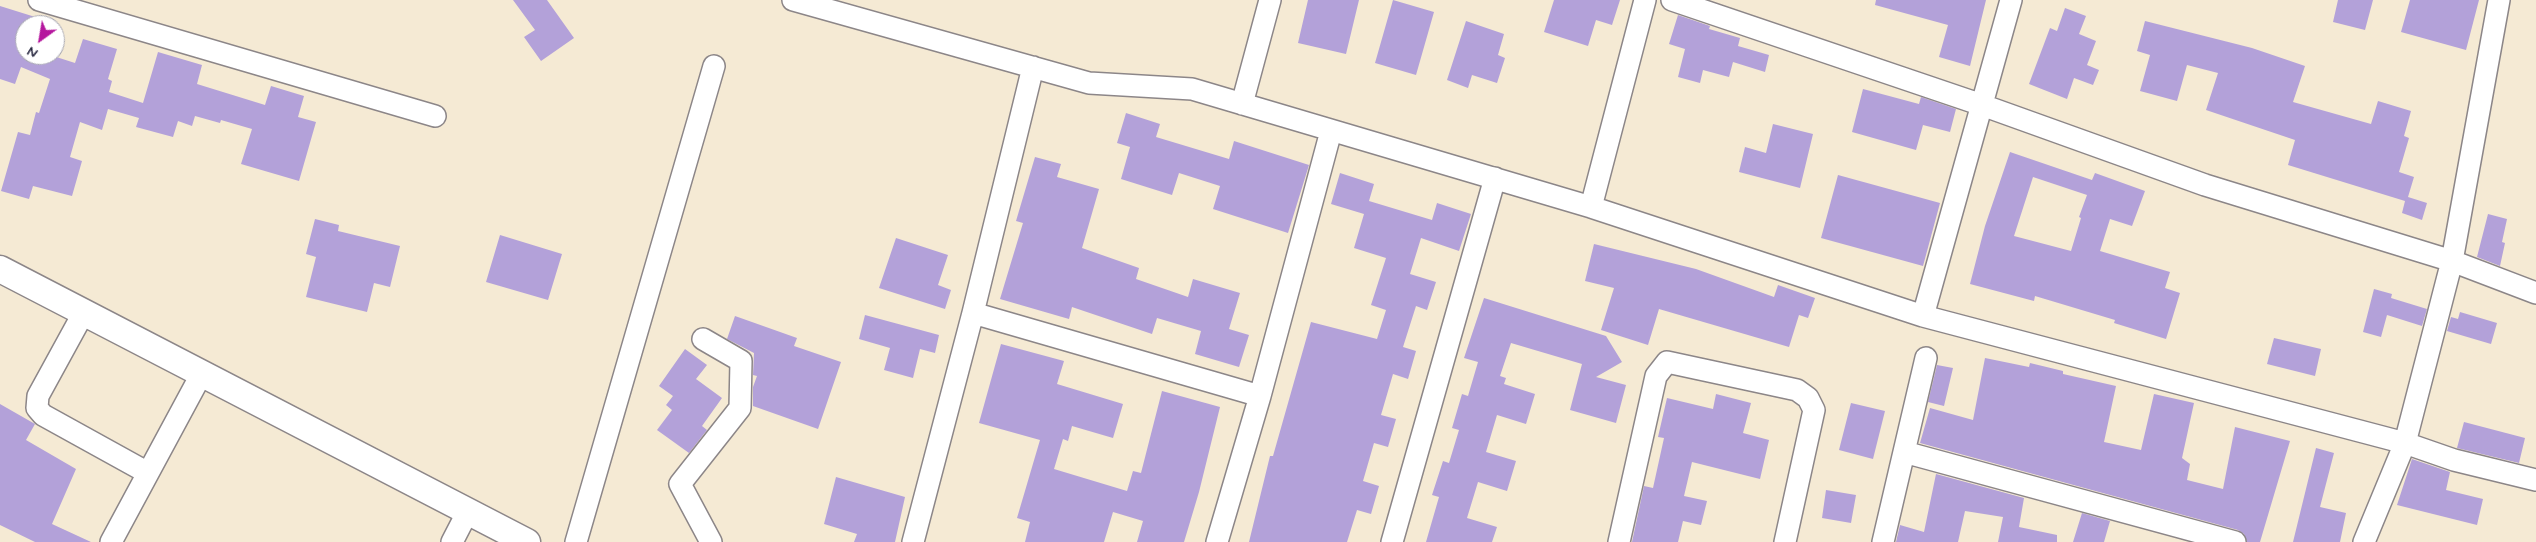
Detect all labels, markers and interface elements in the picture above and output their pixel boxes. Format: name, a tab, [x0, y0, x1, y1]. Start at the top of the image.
north arrow	[15, 15, 65, 65]
text: N	[24, 42, 41, 62]

